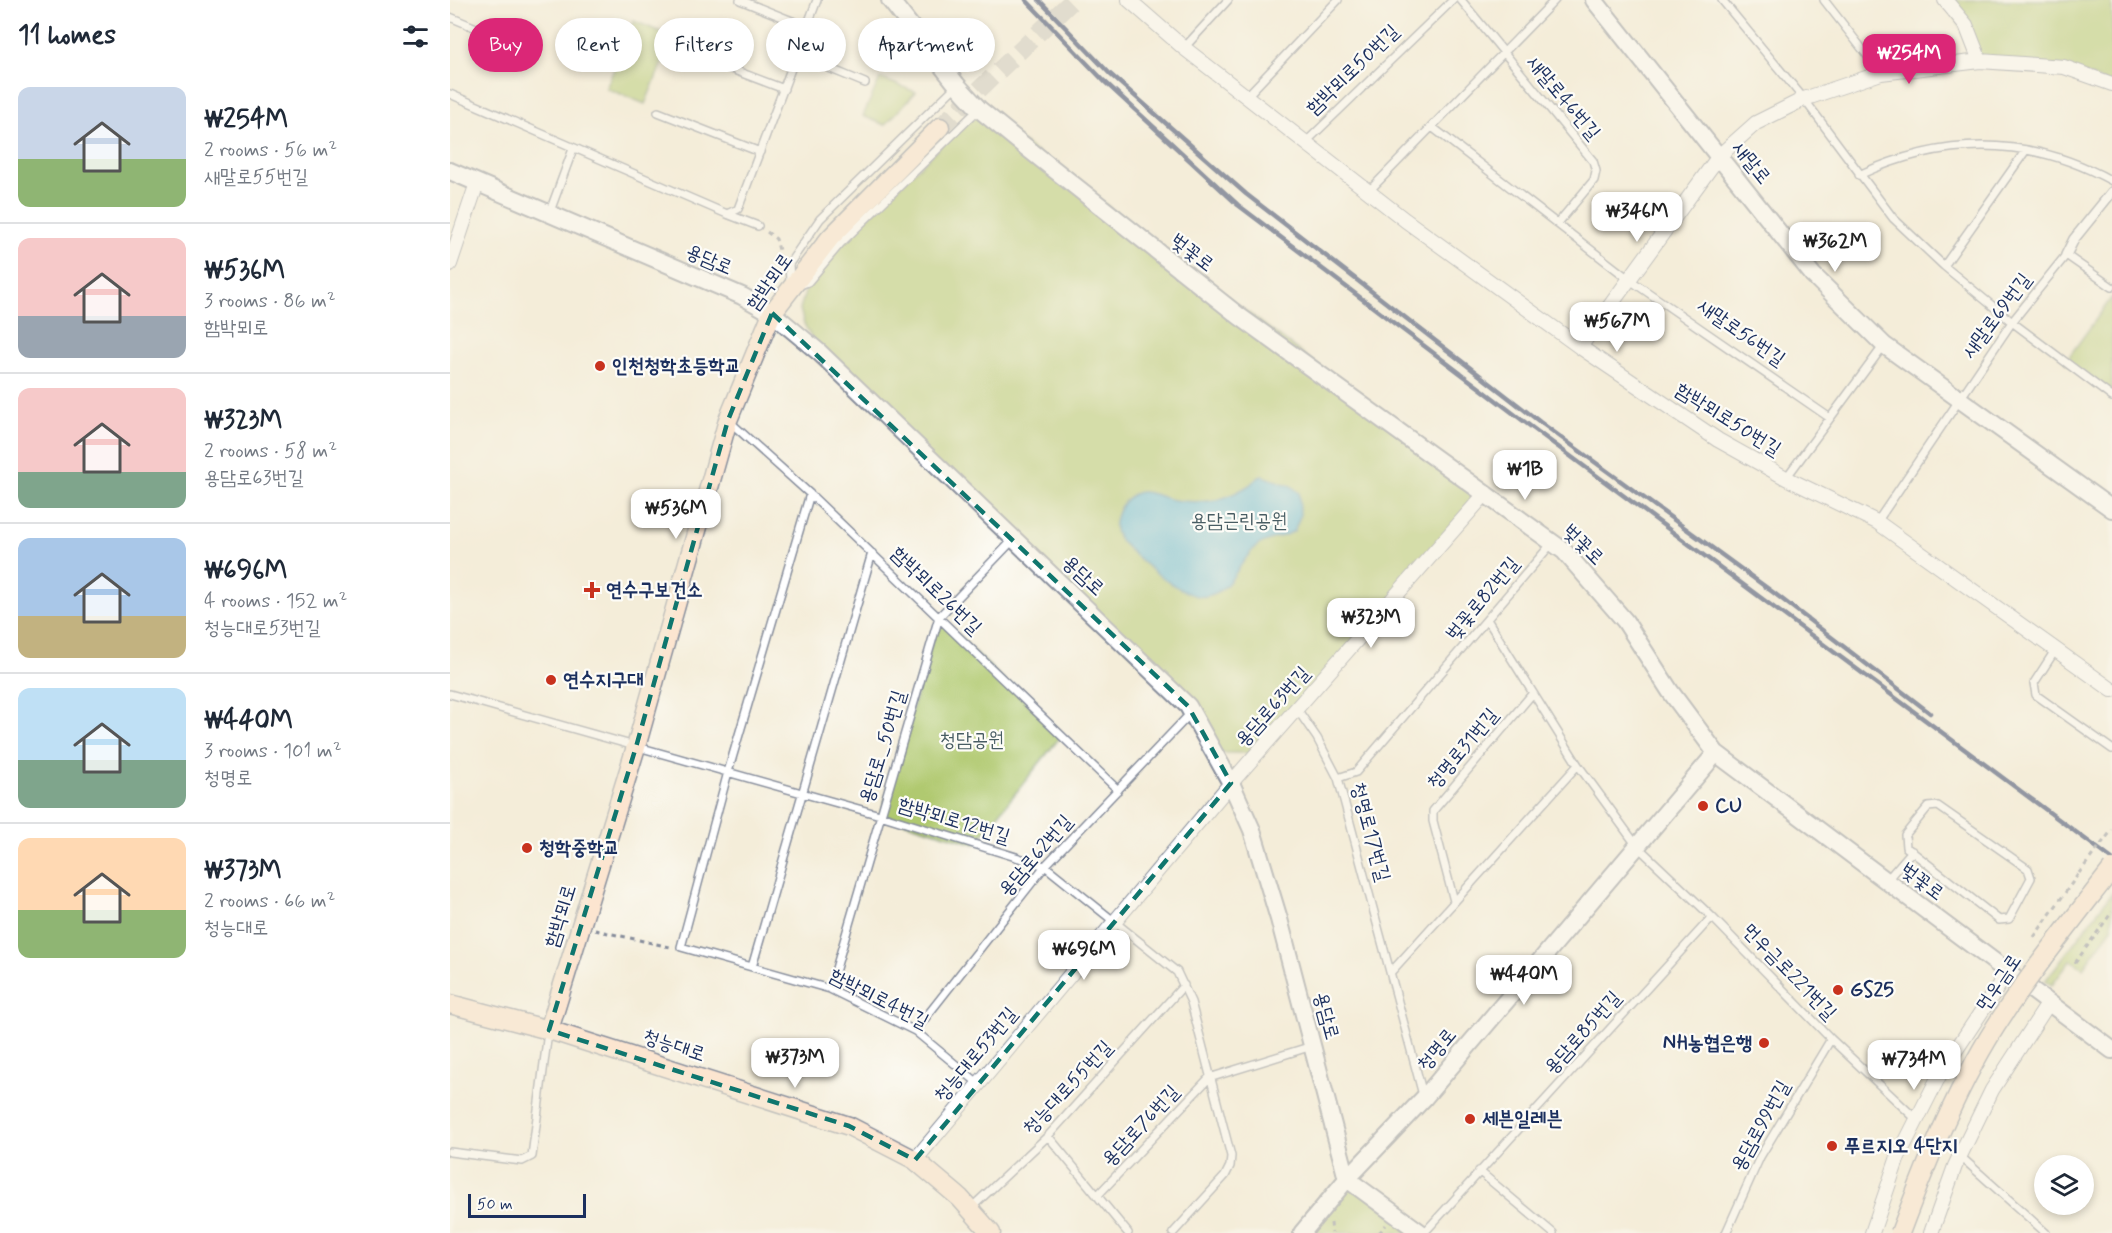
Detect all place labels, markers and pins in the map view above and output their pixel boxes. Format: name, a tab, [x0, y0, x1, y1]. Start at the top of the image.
pin: ₩254M	[1867, 34, 1951, 85]
pin: ₩346M	[1595, 192, 1679, 243]
pin: ₩362M	[1793, 222, 1877, 273]
pin: ₩567M	[1575, 302, 1659, 353]
place label: 인천청학초등학교	[612, 353, 741, 380]
marker: 인천청학초등학교	[593, 359, 607, 373]
pin: ₩1B	[1496, 450, 1554, 501]
pin: ₩536M	[634, 489, 718, 540]
place label: 연수구보건소	[606, 577, 703, 604]
marker: 연수구보건소	[583, 581, 601, 599]
pin: ₩323M	[1329, 598, 1413, 649]
place label: 연수지구대	[563, 667, 643, 694]
marker: 연수지구대	[544, 673, 558, 687]
place label: CU	[1715, 793, 1742, 820]
marker: CU	[1696, 799, 1710, 813]
place label: 청학중학교	[539, 835, 619, 862]
marker: 청학중학교	[520, 841, 534, 855]
pin: ₩696M	[1042, 930, 1126, 981]
pin: ₩440M	[1482, 955, 1566, 1006]
place label: GS25	[1850, 977, 1894, 1004]
marker: GS25	[1831, 983, 1845, 997]
place label: NH농협은행	[1663, 1030, 1752, 1057]
marker: NH농협은행	[1757, 1036, 1771, 1050]
pin: ₩373M	[753, 1038, 837, 1089]
pin: ₩734M	[1872, 1040, 1956, 1091]
place label: 세븐일레븐	[1482, 1106, 1562, 1133]
marker: 세븐일레븐	[1463, 1112, 1477, 1126]
place label: 푸르지오 4단지	[1844, 1133, 1958, 1160]
marker: 푸르지오 4단지	[1825, 1139, 1839, 1153]

